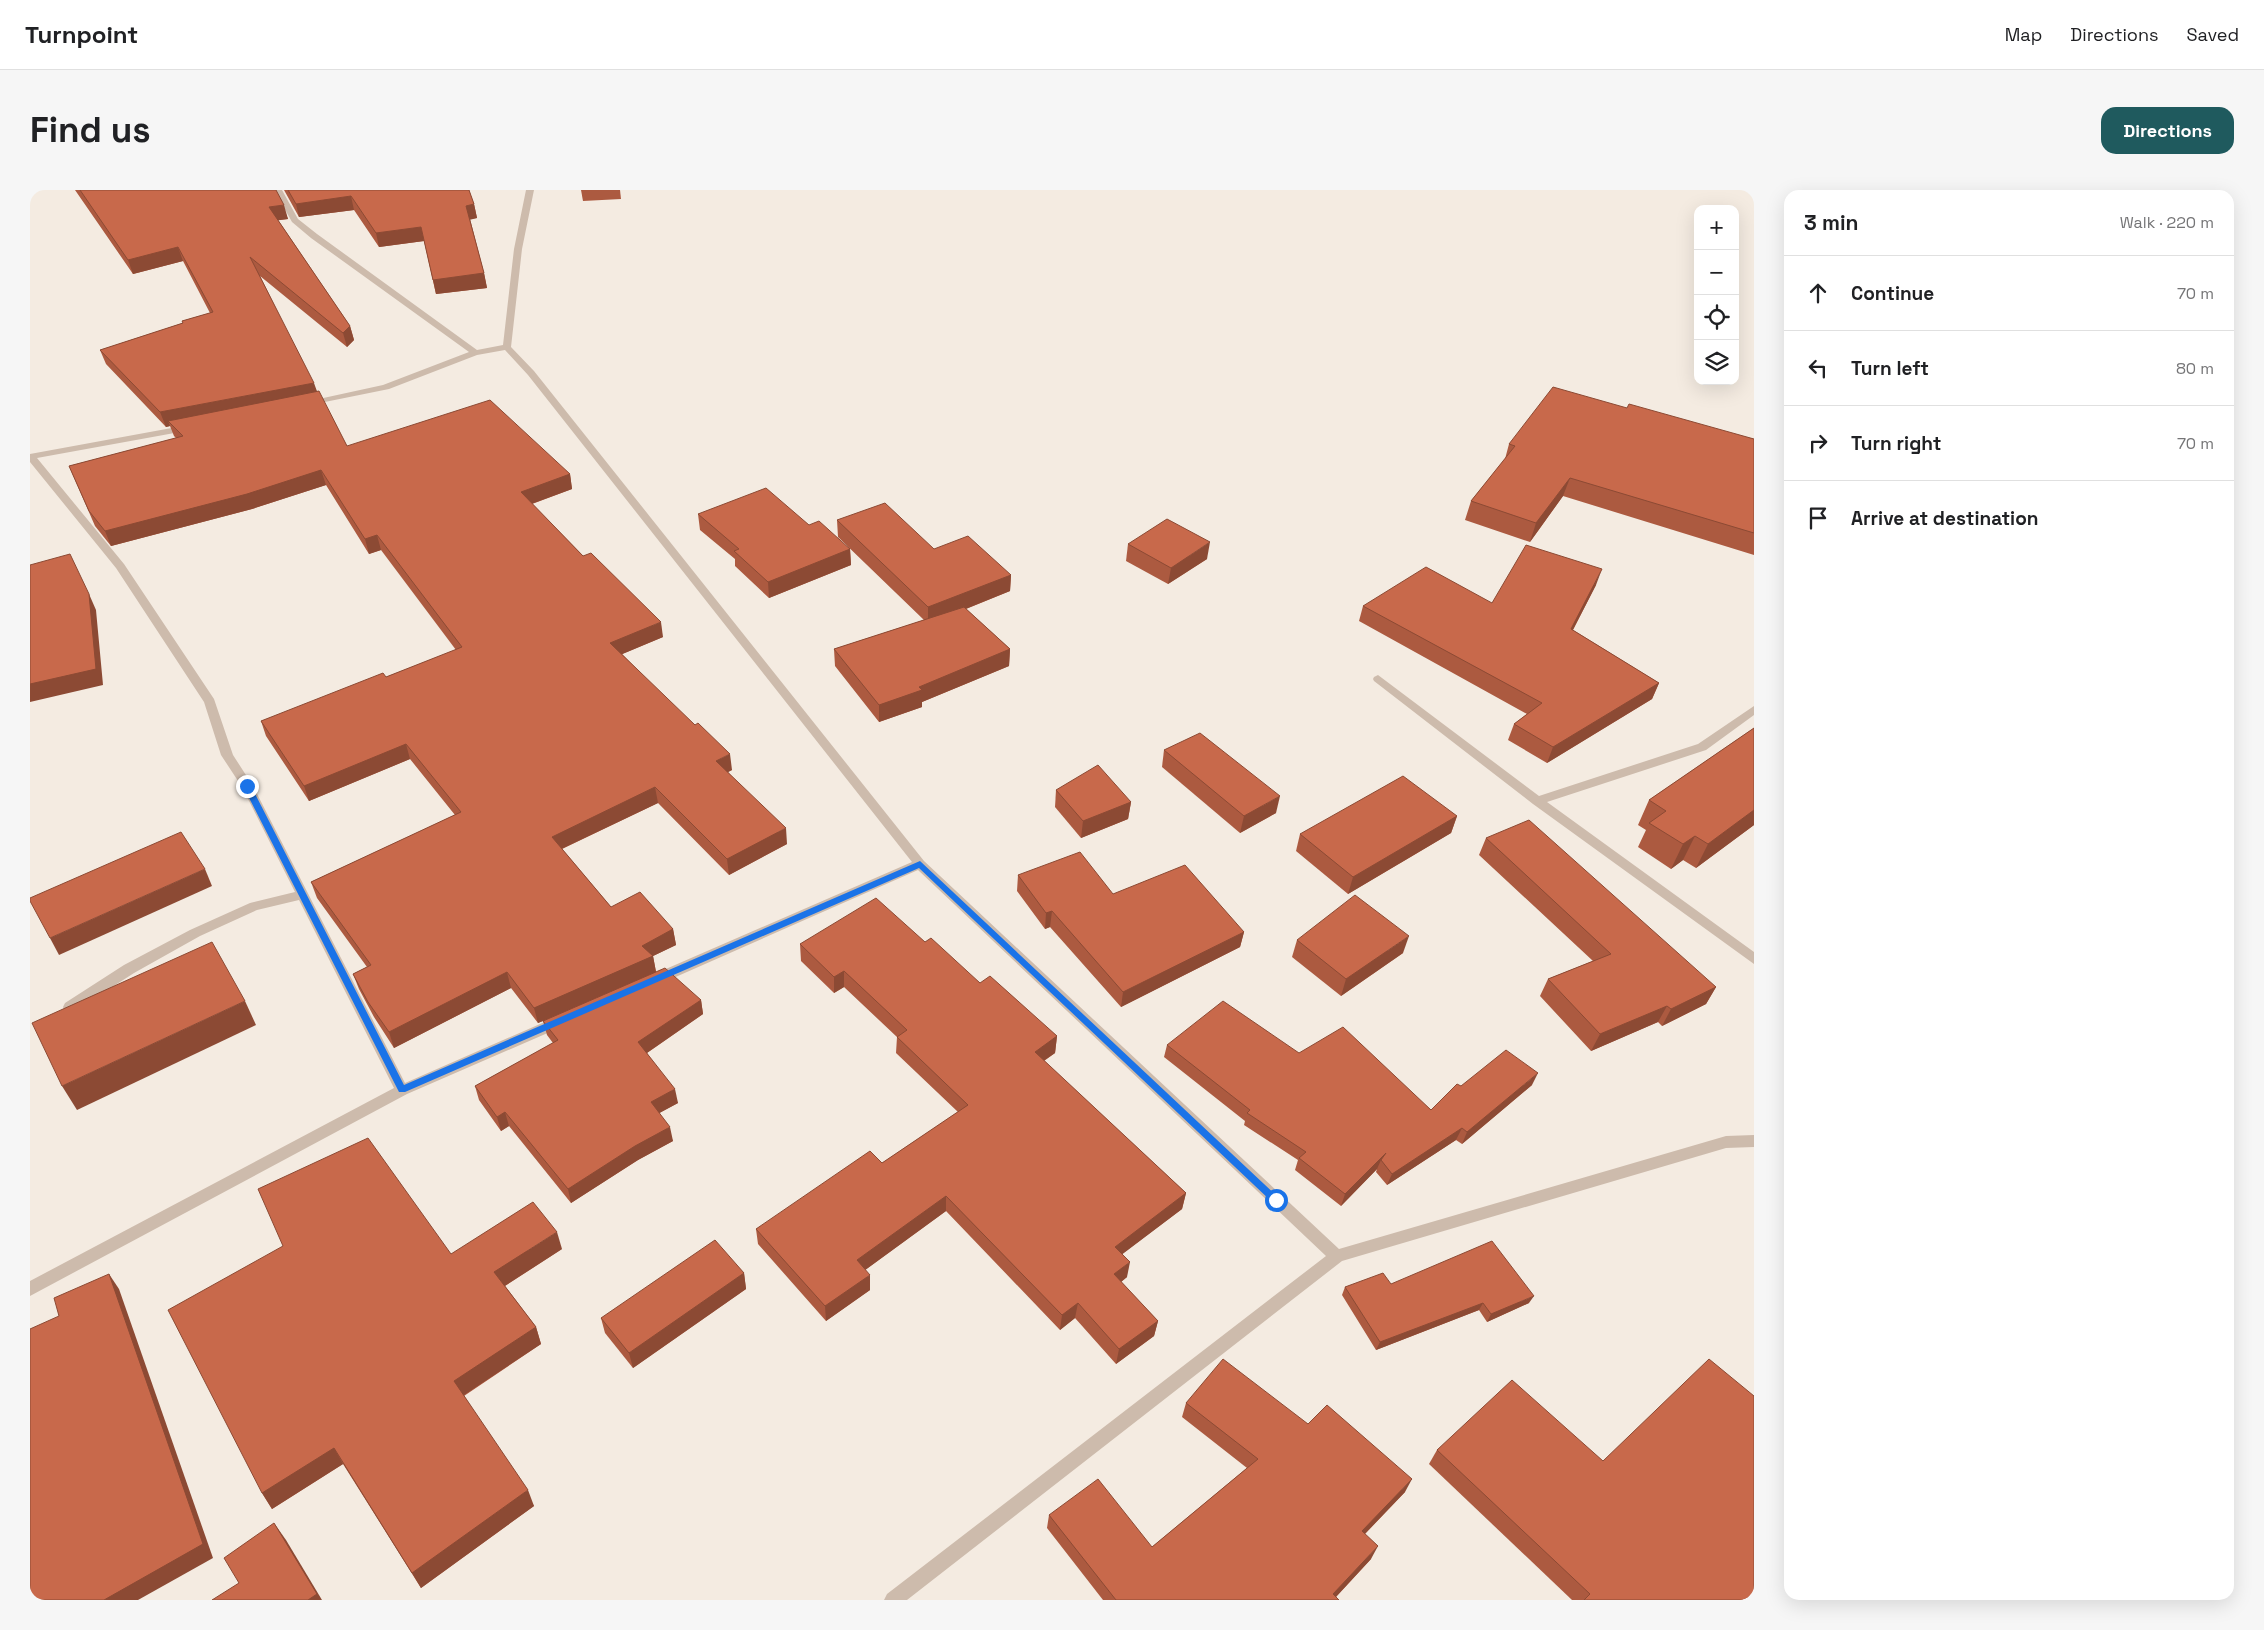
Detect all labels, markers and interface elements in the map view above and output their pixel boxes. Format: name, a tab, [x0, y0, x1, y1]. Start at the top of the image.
text: Turnpoint	[25, 19, 138, 50]
text: Map	[2005, 23, 2042, 46]
text: Directions	[2070, 23, 2159, 46]
text: Saved	[2187, 23, 2239, 46]
button: Directions	[2101, 107, 2234, 154]
text: Find us	[30, 108, 151, 152]
map controls	[1694, 205, 1739, 385]
button: +	[1694, 205, 1739, 250]
text: 3 min	[1804, 209, 1859, 236]
text: Walk · 220 m	[2120, 212, 2214, 233]
button: −	[1694, 250, 1739, 295]
icon: ahead	[1804, 279, 1832, 307]
text: Continue	[1851, 281, 1934, 306]
text: 70 m	[2177, 283, 2214, 304]
button: locate	[1694, 295, 1739, 340]
button: layers	[1694, 340, 1739, 385]
icon: left	[1804, 354, 1832, 382]
text: Turn left	[1851, 356, 1929, 381]
text: 80 m	[2176, 358, 2214, 379]
icon: right	[1804, 429, 1832, 457]
text: Turn right	[1851, 431, 1941, 456]
text: 70 m	[2177, 433, 2214, 454]
icon: arrive	[1804, 504, 1832, 532]
text: Arrive at destination	[1851, 506, 2039, 531]
route end	[236, 775, 259, 798]
route start	[1265, 1189, 1288, 1212]

